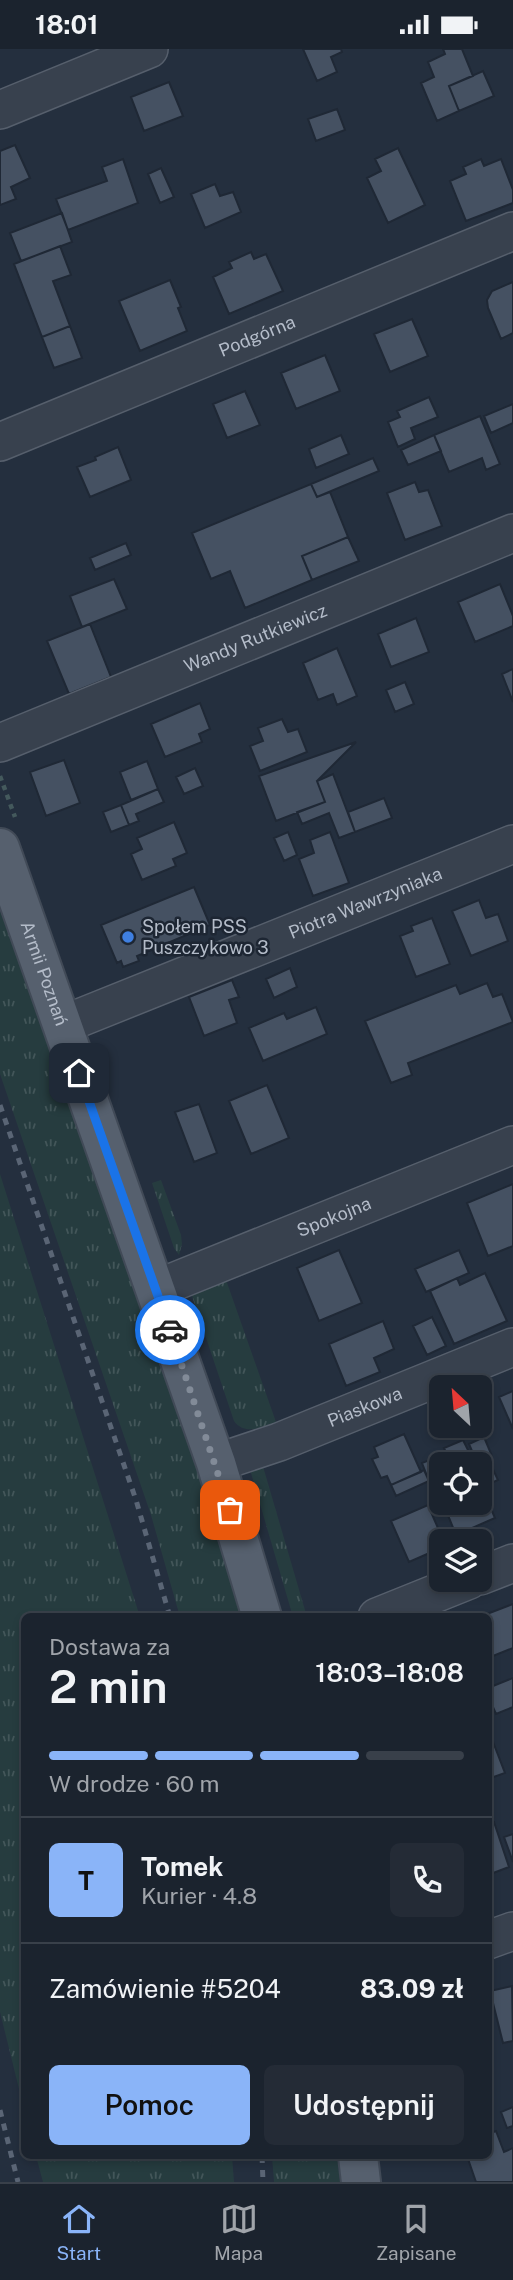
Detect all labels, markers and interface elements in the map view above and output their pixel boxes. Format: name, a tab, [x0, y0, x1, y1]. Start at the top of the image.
text: 18:01	[35, 9, 98, 40]
street label: Podgórna	[216, 311, 298, 361]
street label: Wandy Rutkiewicz	[181, 599, 330, 677]
street label: Piotra Wawrzyniaka	[286, 863, 445, 943]
place label: Społem PSS Puszczykowo 3	[142, 916, 269, 958]
street label: Armii Poznań	[16, 918, 73, 1028]
marker: Społem PSS Puszczykowo 3	[120, 929, 136, 945]
pin	[49, 1043, 109, 1103]
icon: home	[60, 1054, 98, 1092]
street label: Spokojna	[294, 1192, 374, 1241]
courier	[135, 1295, 205, 1365]
icon: car	[151, 1311, 189, 1349]
north arrow	[429, 1375, 492, 1439]
map controls	[429, 1375, 492, 1592]
street label: Piaskowa	[324, 1382, 405, 1431]
button: locate	[429, 1452, 492, 1515]
pin	[200, 1480, 260, 1540]
icon: bag	[211, 1491, 249, 1529]
button: layers	[429, 1529, 492, 1592]
text: Dostawa za	[49, 1633, 170, 1660]
text: 18:03–18:08	[315, 1657, 464, 1688]
text: 2 min	[49, 1659, 168, 1713]
text: W drodze · 60 m	[49, 1770, 220, 1797]
button: phone	[390, 1843, 464, 1917]
text: Tomek	[141, 1851, 223, 1882]
text: T	[78, 1865, 94, 1896]
text: Kurier · 4.8	[141, 1882, 257, 1909]
text: Zamówienie #5204	[49, 1973, 281, 2004]
text: 83.09 zł	[360, 1973, 464, 2004]
button: Pomoc	[49, 2065, 250, 2145]
button: Udostępnij	[264, 2065, 464, 2145]
tab: Start	[56, 2200, 101, 2264]
tab: Mapa	[214, 2200, 263, 2264]
tab: Zapisane	[376, 2200, 457, 2264]

